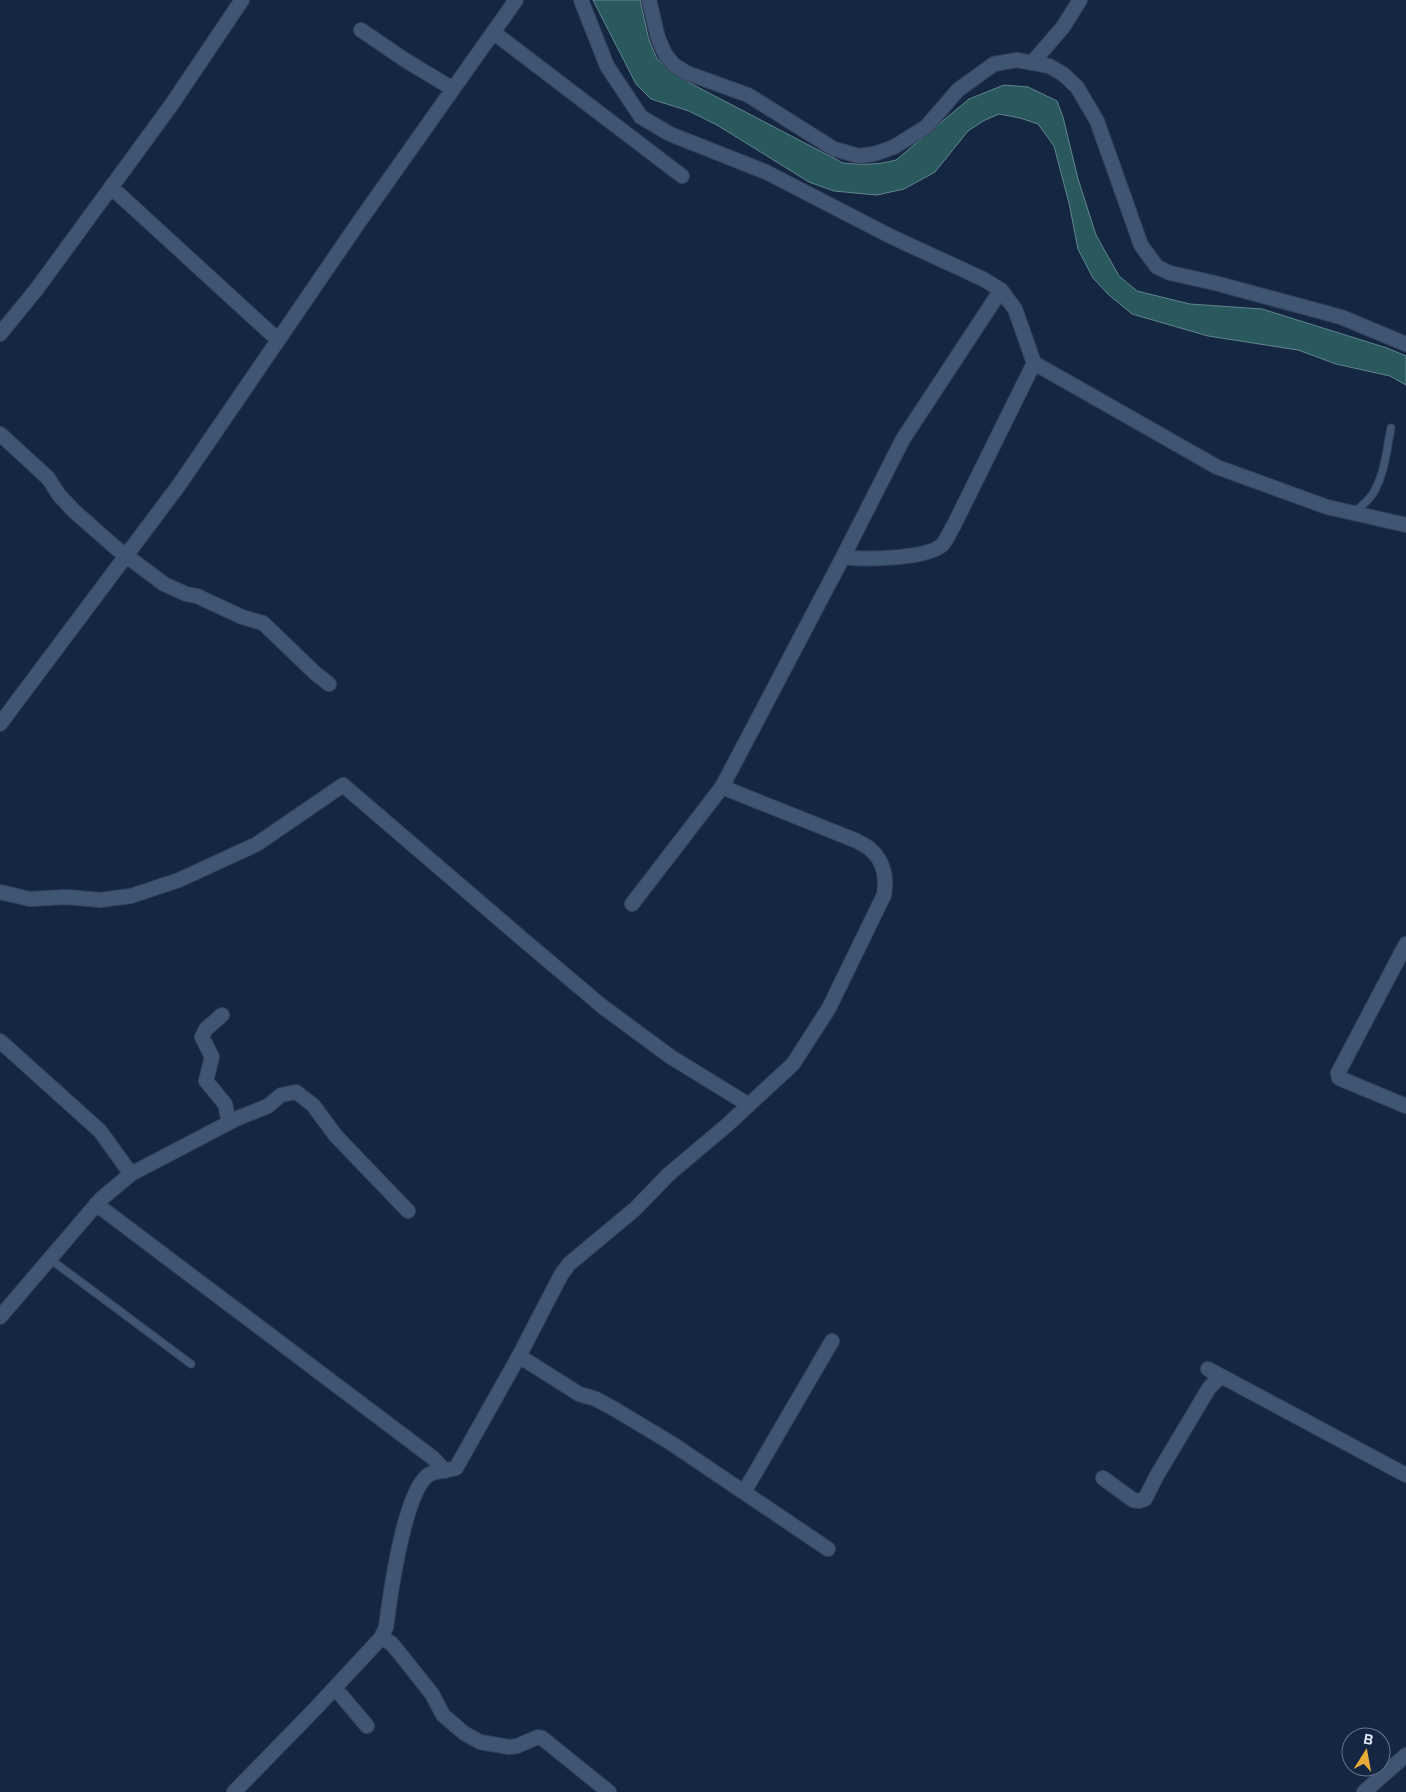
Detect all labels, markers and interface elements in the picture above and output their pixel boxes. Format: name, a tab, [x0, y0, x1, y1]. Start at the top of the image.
north arrow	[1341, 1727, 1391, 1777]
text: B	[1362, 1730, 1375, 1748]

